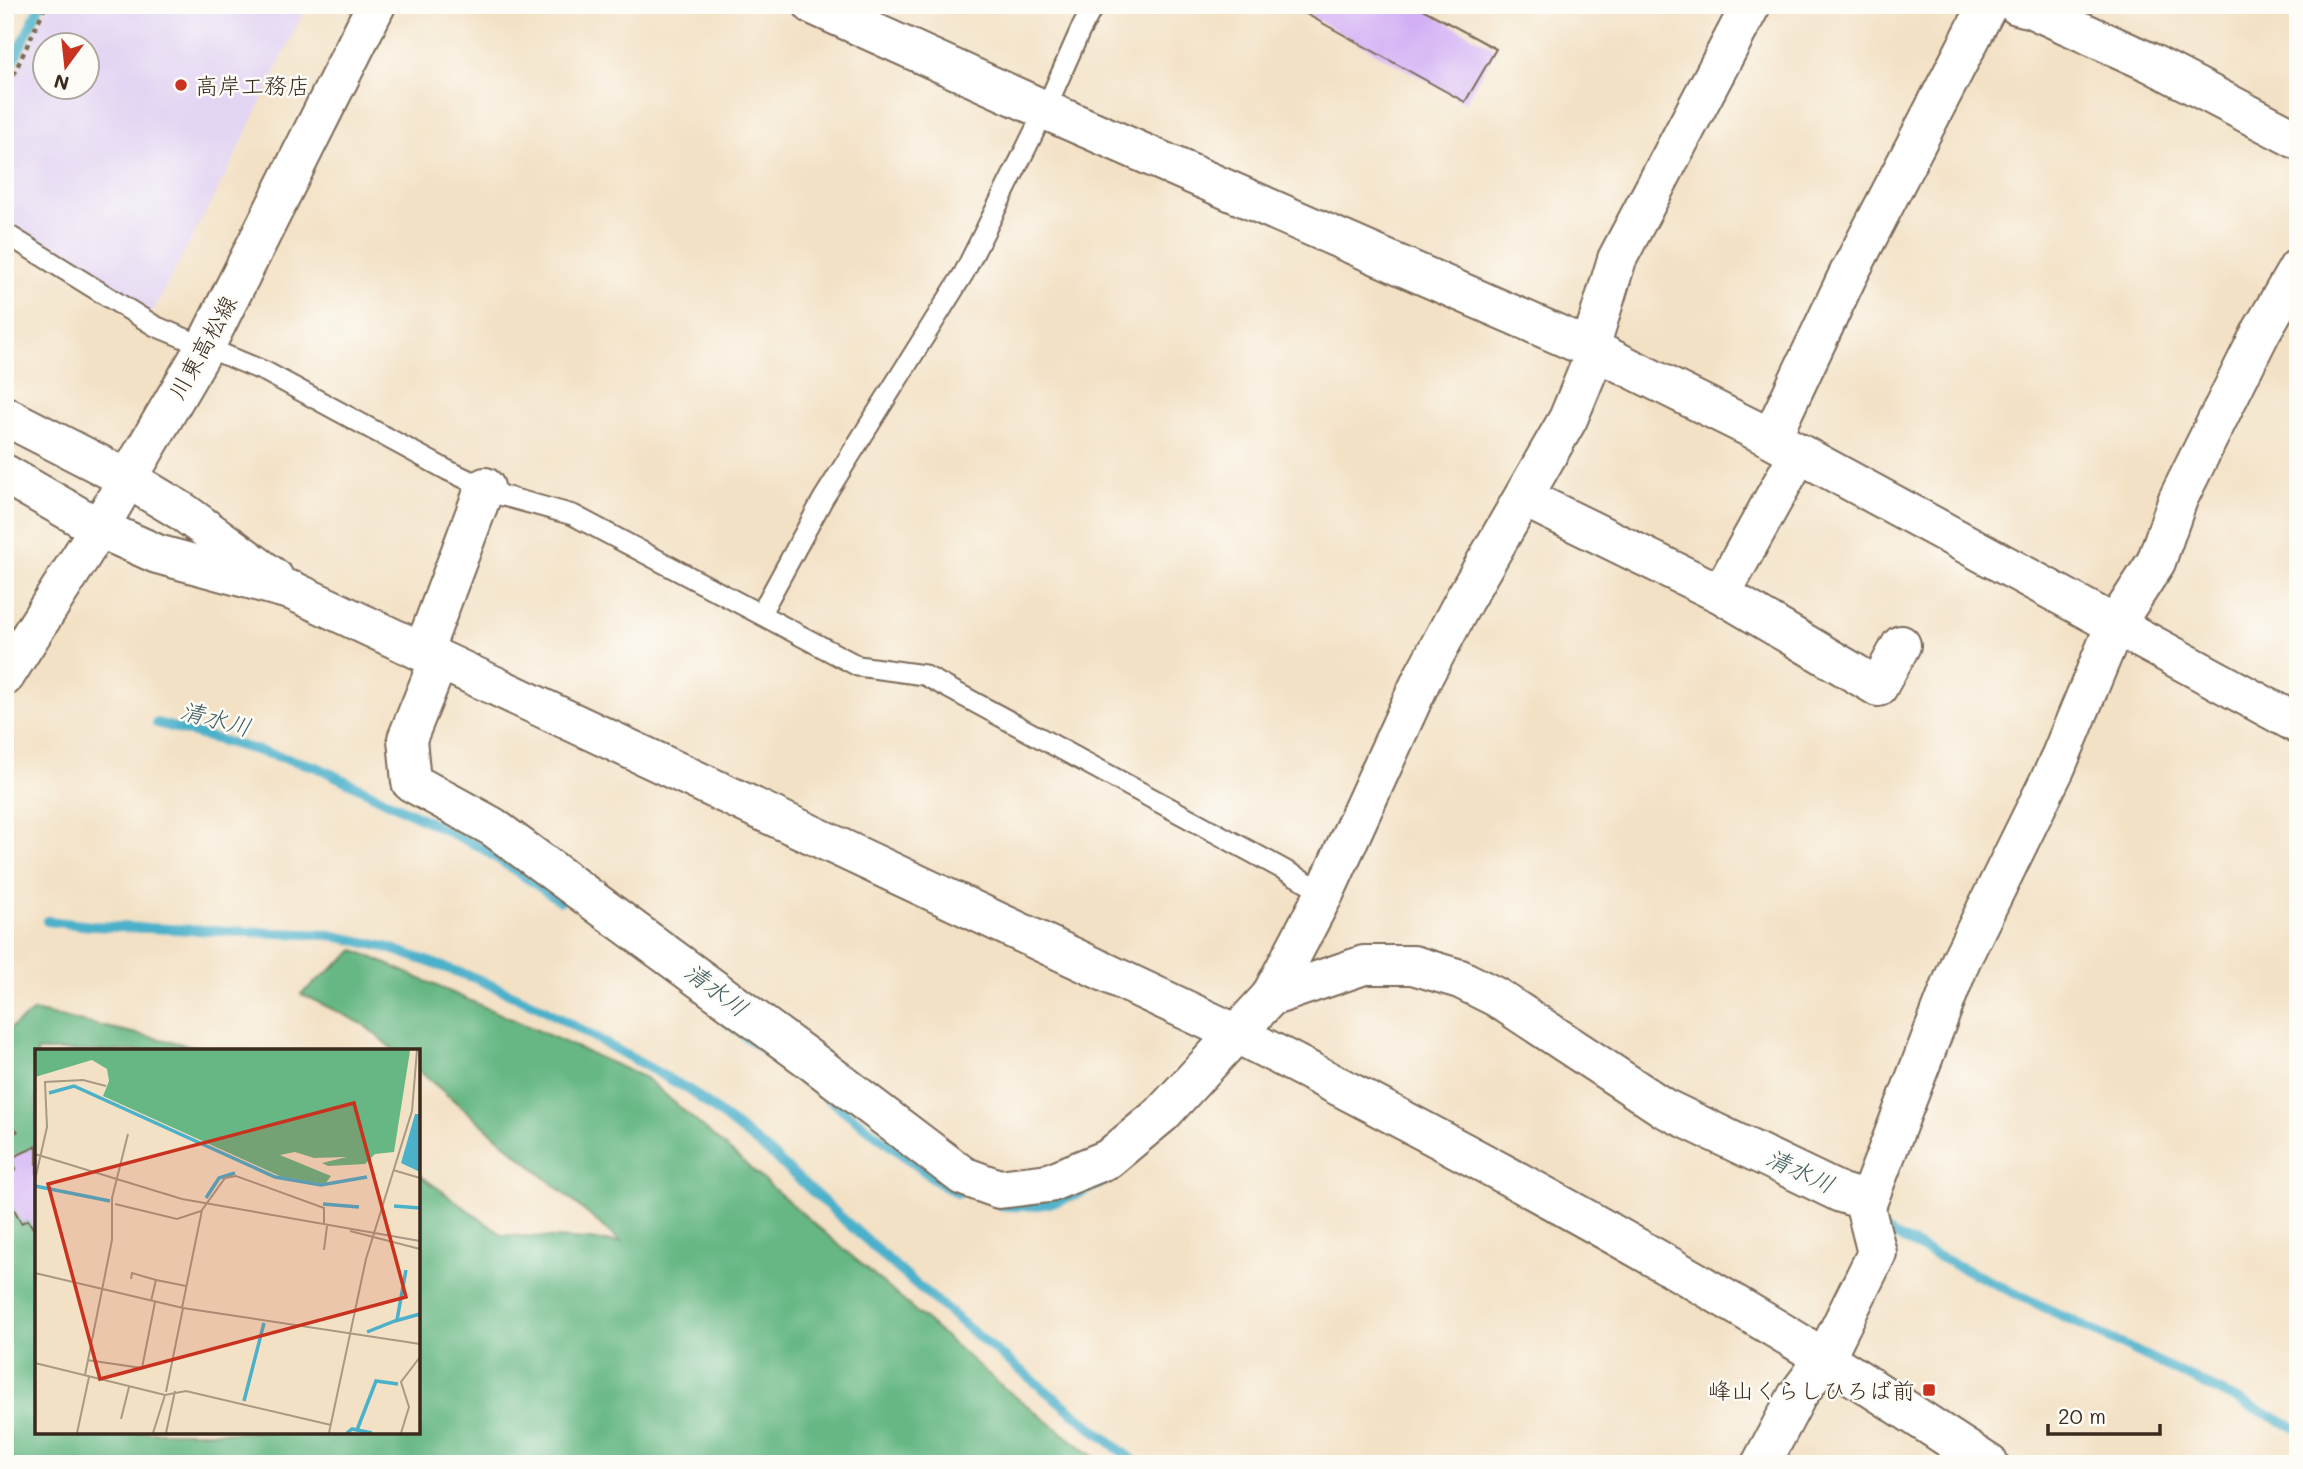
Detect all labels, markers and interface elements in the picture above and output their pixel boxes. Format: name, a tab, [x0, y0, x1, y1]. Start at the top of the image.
north arrow	[32, 32, 102, 102]
text: N	[51, 69, 72, 97]
place label: 高岸工務店	[195, 70, 310, 100]
marker: 高岸工務店	[173, 77, 189, 93]
street label: 川東高松線	[161, 289, 243, 405]
water label: 清水川	[177, 694, 255, 742]
water label: 清水川	[679, 955, 755, 1023]
inset map	[35, 1049, 420, 1434]
water label: 清水川	[1762, 1141, 1840, 1199]
place label: 峰山くらしひろば前	[1708, 1375, 1915, 1405]
marker: 峰山くらしひろば前	[1921, 1382, 1937, 1398]
scale bar	[2048, 1392, 2160, 1436]
text: 20 m	[2058, 1402, 2106, 1429]

